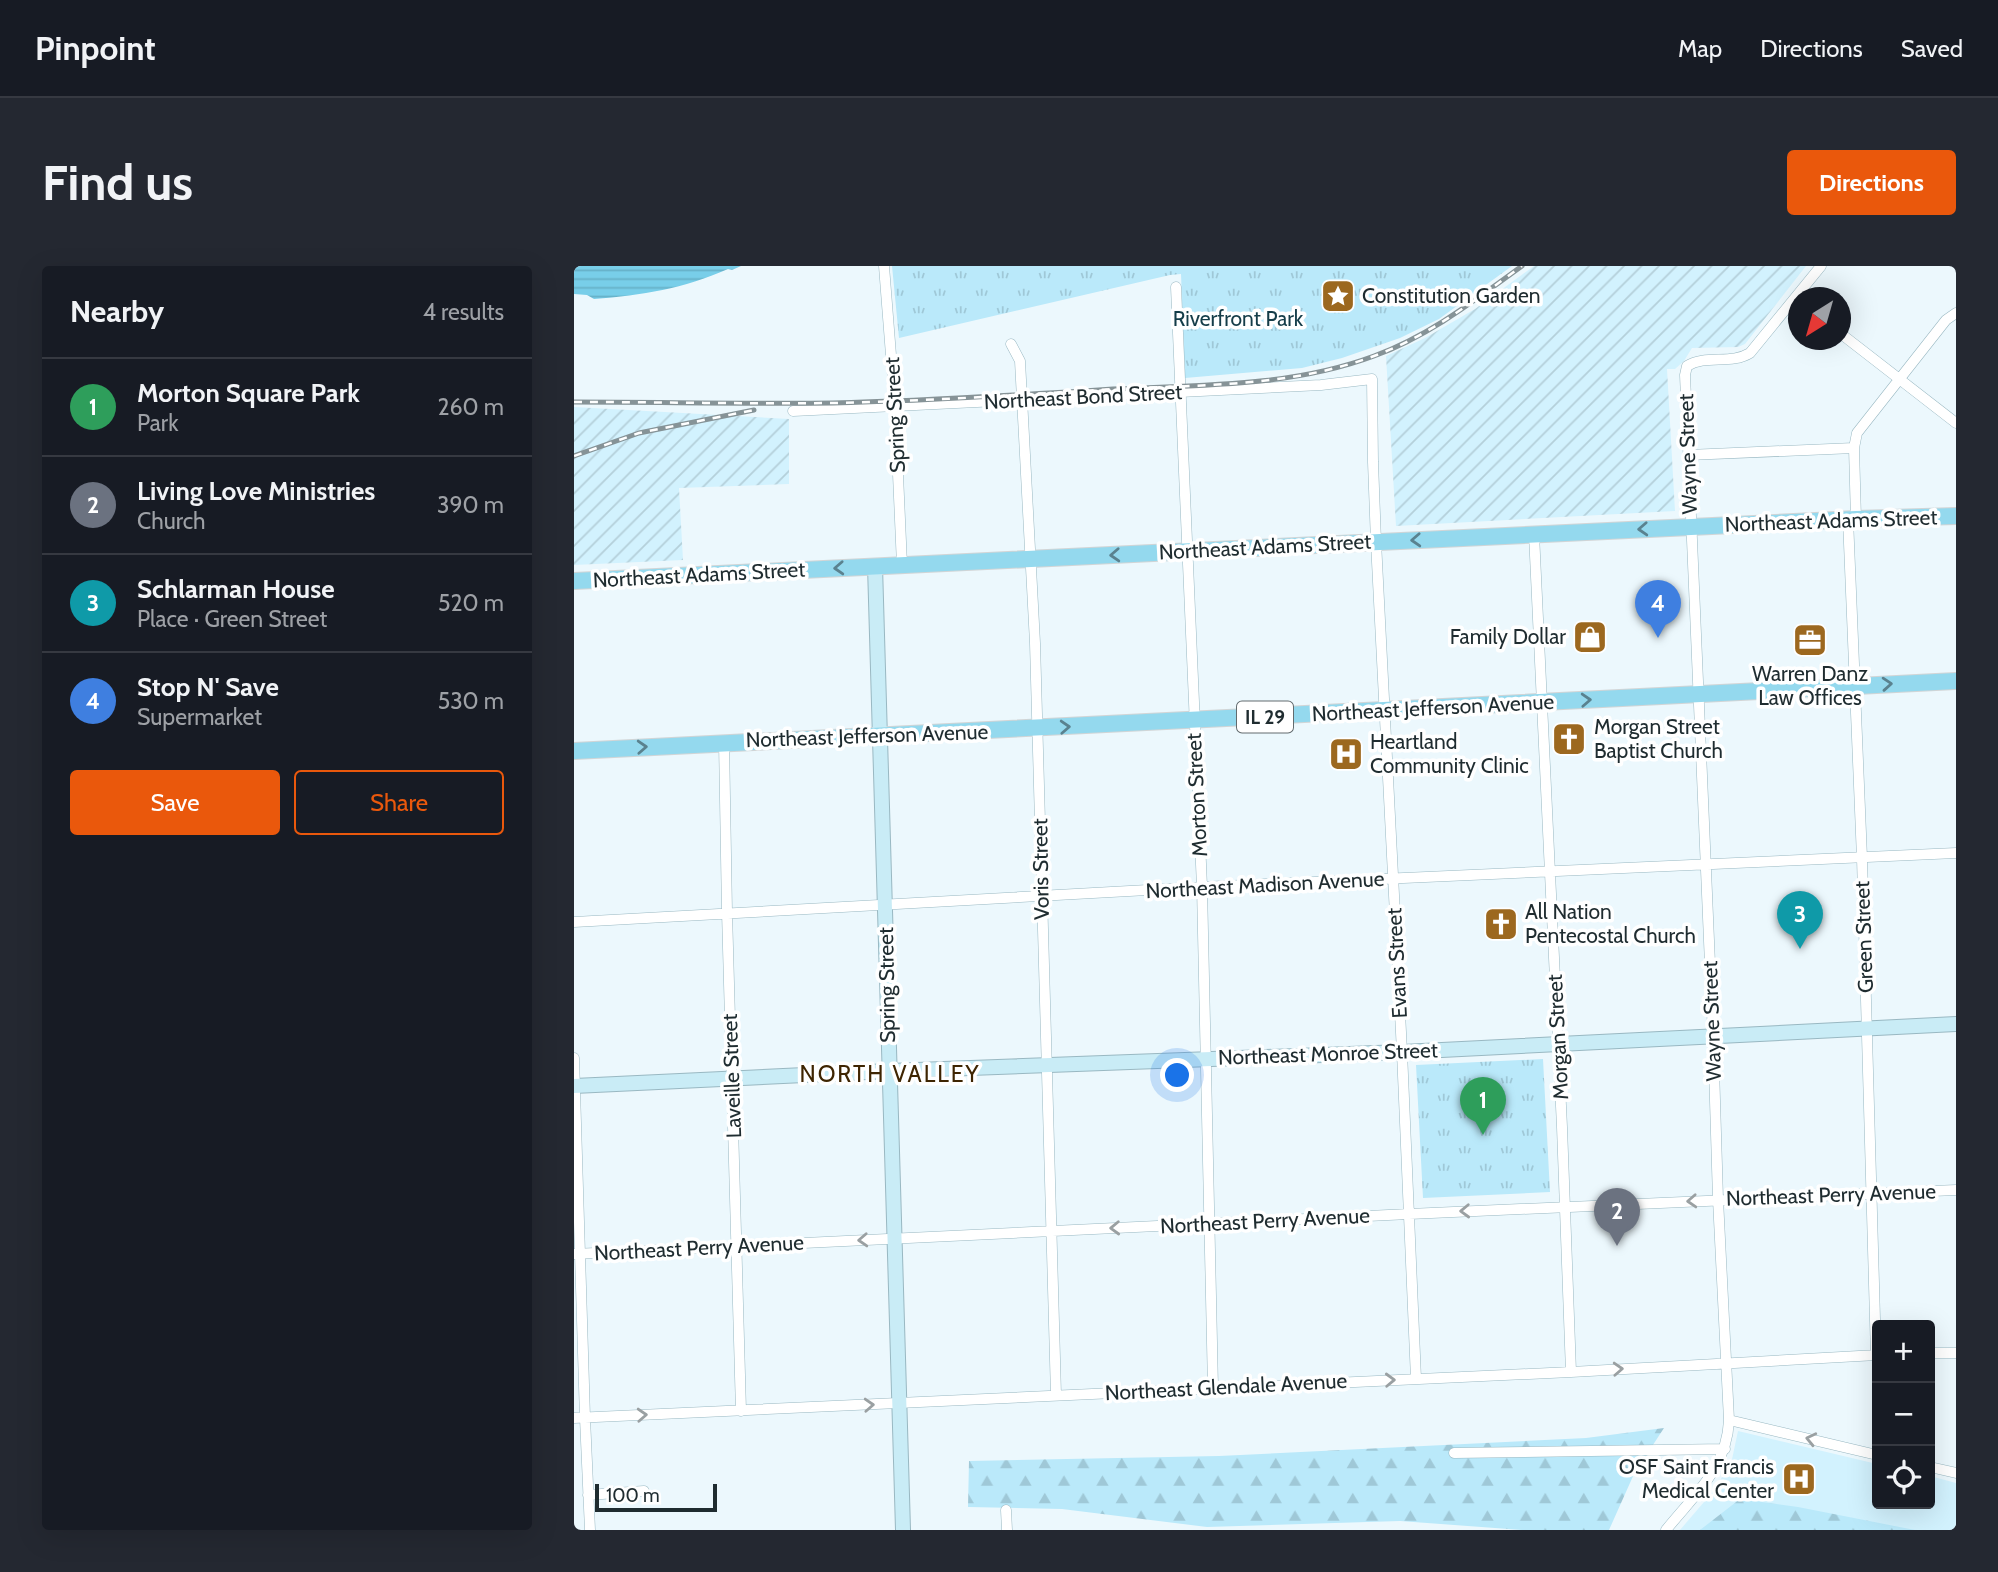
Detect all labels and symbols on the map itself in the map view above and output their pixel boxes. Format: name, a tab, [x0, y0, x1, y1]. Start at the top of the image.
place icon: Constitution Garden	[1319, 277, 1357, 315]
place label: Constitution Garden	[1362, 283, 1540, 308]
north arrow	[1788, 287, 1851, 350]
park label: Riverfront Park	[1173, 306, 1304, 331]
street label: Spring Street	[879, 357, 910, 474]
street label: Northeast Bond Street	[983, 379, 1183, 414]
street label: Wayne Street	[1673, 393, 1702, 515]
street label: Northeast Adams Street	[1724, 504, 1938, 537]
one-way arrow	[1637, 522, 1648, 537]
street label: Northeast Adams Street	[1158, 528, 1372, 565]
one-way arrow	[1410, 533, 1421, 548]
one-way arrow	[1109, 547, 1120, 562]
street label: Northeast Adams Street	[592, 556, 806, 593]
one-way arrow	[833, 560, 844, 575]
pin: 4	[1635, 580, 1681, 638]
shop icon: Family Dollar	[1571, 618, 1609, 656]
office icon: Warren Danz Law Offices	[1791, 621, 1829, 659]
place label: Family Dollar	[1450, 624, 1566, 649]
place label: Warren Danz Law Offices	[1752, 661, 1868, 710]
one-way arrow	[1881, 677, 1892, 692]
street label: Northeast Jefferson Avenue	[1311, 689, 1555, 726]
one-way arrow	[1581, 693, 1592, 708]
road number: IL 29	[1237, 702, 1293, 732]
place label: Morgan Street Baptist Church	[1594, 714, 1723, 763]
street label: Northeast Jefferson Avenue	[745, 719, 989, 752]
one-way arrow	[1060, 720, 1071, 735]
church icon: Morgan Street Baptist Church	[1550, 720, 1588, 758]
place label: Heartland Community Clinic	[1370, 729, 1529, 778]
street label: Morton Street	[1181, 732, 1212, 858]
hospital icon: Heartland Community Clinic	[1327, 735, 1365, 773]
one-way arrow	[637, 740, 648, 755]
street label: Voris Street	[1027, 818, 1054, 920]
street label: Northeast Madison Avenue	[1145, 866, 1385, 903]
street label: Green Street	[1849, 880, 1878, 994]
pin: 3	[1777, 891, 1823, 949]
place label: All Nation Pentecostal Church	[1525, 899, 1696, 948]
church icon: All Nation Pentecostal Church	[1482, 905, 1520, 943]
street label: Evans Street	[1381, 907, 1412, 1019]
street label: Spring Street	[873, 927, 900, 1043]
street label: Wayne Street	[1697, 960, 1726, 1082]
street label: Morgan Street	[1542, 974, 1573, 1101]
street label: Laveille Street	[717, 1013, 746, 1139]
street label: Northeast Monroe Street	[1218, 1037, 1438, 1070]
your location	[1160, 1058, 1194, 1092]
district label: NORTH VALLEY	[799, 1060, 981, 1088]
pin: 1	[1460, 1077, 1506, 1135]
street label: Northeast Perry Avenue	[1726, 1178, 1937, 1211]
pin: 2	[1594, 1188, 1640, 1246]
one-way arrow	[1686, 1193, 1697, 1208]
street label: Northeast Perry Avenue	[1159, 1203, 1371, 1238]
one-way arrow	[1459, 1204, 1470, 1219]
one-way arrow	[1109, 1220, 1120, 1235]
street label: Northeast Perry Avenue	[593, 1230, 805, 1265]
one-way arrow	[858, 1232, 869, 1247]
one-way arrow	[1612, 1362, 1623, 1377]
street label: Northeast Glendale Avenue	[1104, 1368, 1348, 1405]
one-way arrow	[1385, 1372, 1396, 1387]
one-way arrow	[864, 1397, 875, 1412]
one-way arrow	[637, 1408, 648, 1423]
one-way arrow	[1805, 1433, 1817, 1447]
place label: OSF Saint Francis Medical Center	[1619, 1454, 1774, 1503]
hospital icon: OSF Saint Francis Medical Center	[1780, 1460, 1818, 1498]
scale bar	[595, 1481, 718, 1513]

